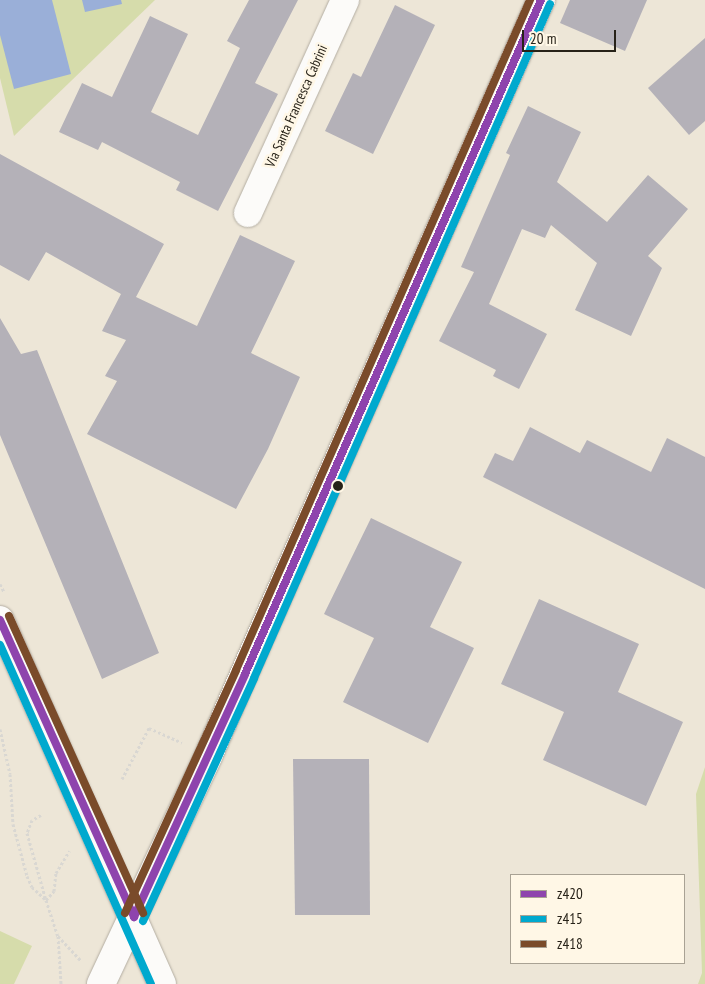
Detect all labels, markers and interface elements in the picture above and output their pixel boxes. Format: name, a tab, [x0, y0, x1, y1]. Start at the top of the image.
scale bar	[525, 20, 619, 52]
text: 20 m	[530, 29, 556, 48]
street label: Via Santa Francesca Cabrini	[261, 42, 331, 170]
unlabelled marker	[333, 481, 343, 491]
legend	[510, 874, 685, 964]
text: z420	[557, 884, 583, 903]
text: z415	[557, 909, 583, 928]
text: z418	[557, 934, 583, 953]

